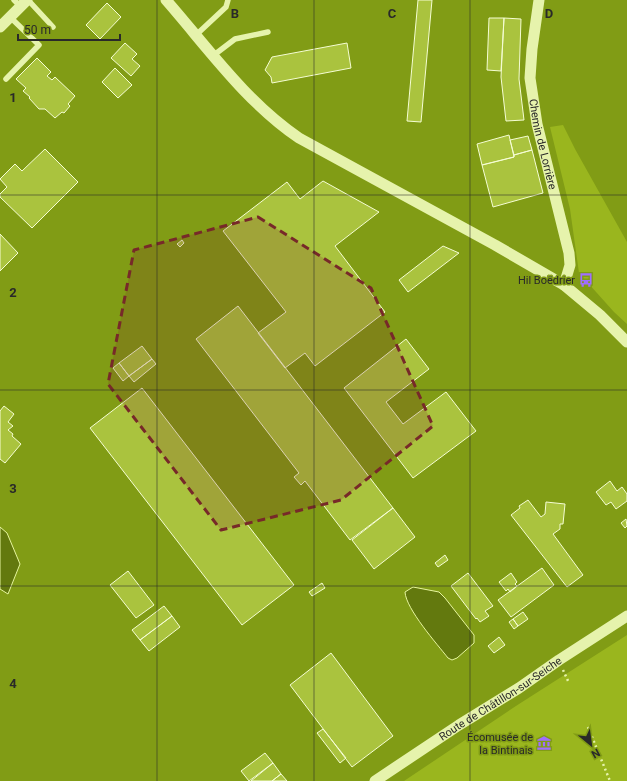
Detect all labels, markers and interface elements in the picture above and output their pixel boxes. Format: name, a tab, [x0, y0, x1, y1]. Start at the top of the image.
text: B	[231, 6, 239, 21]
text: C	[388, 6, 397, 21]
text: D	[545, 6, 553, 21]
scale bar	[18, 16, 120, 42]
text: 50 m	[24, 23, 51, 37]
text: 1	[9, 90, 17, 105]
street label: Chemin de Lorrière	[526, 98, 559, 191]
bus stop icon: Hil Boëdrier	[578, 272, 594, 288]
place label: Hil Boëdrier	[518, 274, 575, 287]
text: 2	[9, 285, 17, 300]
text: 3	[9, 481, 17, 496]
street label: Route de Châtillon-sur-Seiche	[437, 654, 564, 743]
text: 4	[9, 676, 17, 691]
north arrow	[571, 725, 611, 765]
place label: Écomusée de la Bintinais	[467, 731, 533, 757]
museum icon: Écomusée de la Bintinais	[536, 735, 552, 751]
text: N	[589, 746, 602, 761]

